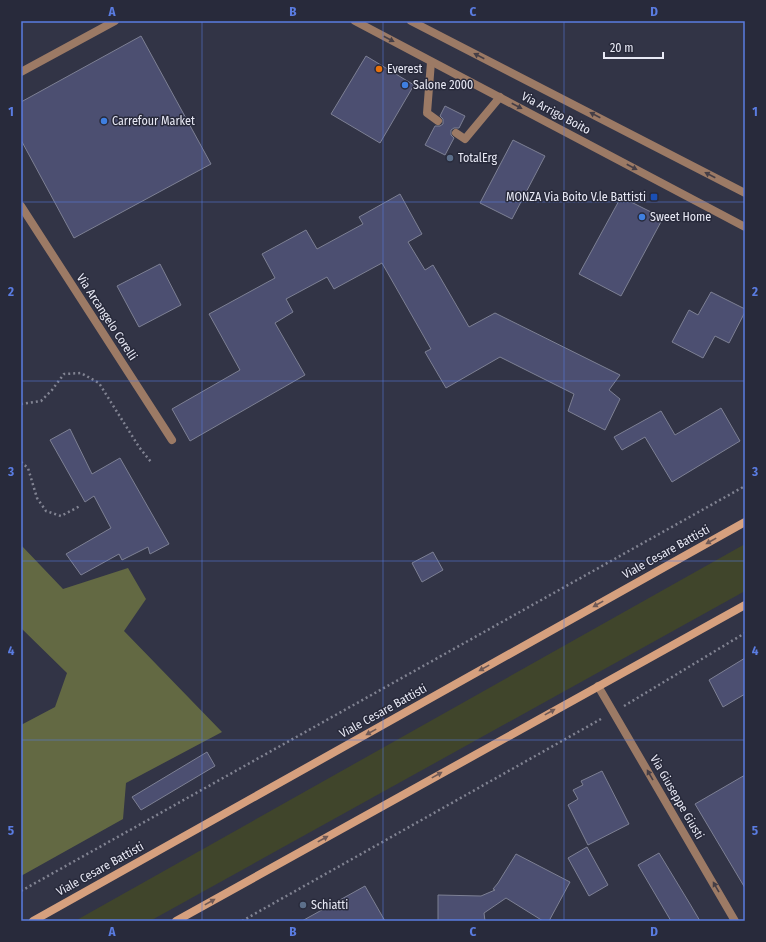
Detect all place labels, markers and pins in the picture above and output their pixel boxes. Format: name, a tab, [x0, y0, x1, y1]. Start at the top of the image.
place label: Everest	[387, 62, 423, 76]
marker: Everest	[374, 64, 384, 74]
place label: Salone 2000	[413, 78, 473, 92]
marker: Salone 2000	[400, 80, 410, 90]
place label: Carrefour Market	[112, 114, 195, 128]
marker: Carrefour Market	[99, 116, 109, 126]
place label: TotalErg	[458, 151, 498, 165]
marker: TotalErg	[445, 153, 455, 163]
place label: MONZA Via Boito V.le Battisti	[506, 190, 646, 204]
marker: MONZA Via Boito V.le Battisti	[649, 192, 659, 202]
place label: Sweet Home	[650, 210, 711, 224]
marker: Sweet Home	[637, 212, 647, 222]
place label: Schiatti	[311, 898, 348, 912]
marker: Schiatti	[298, 900, 308, 910]

